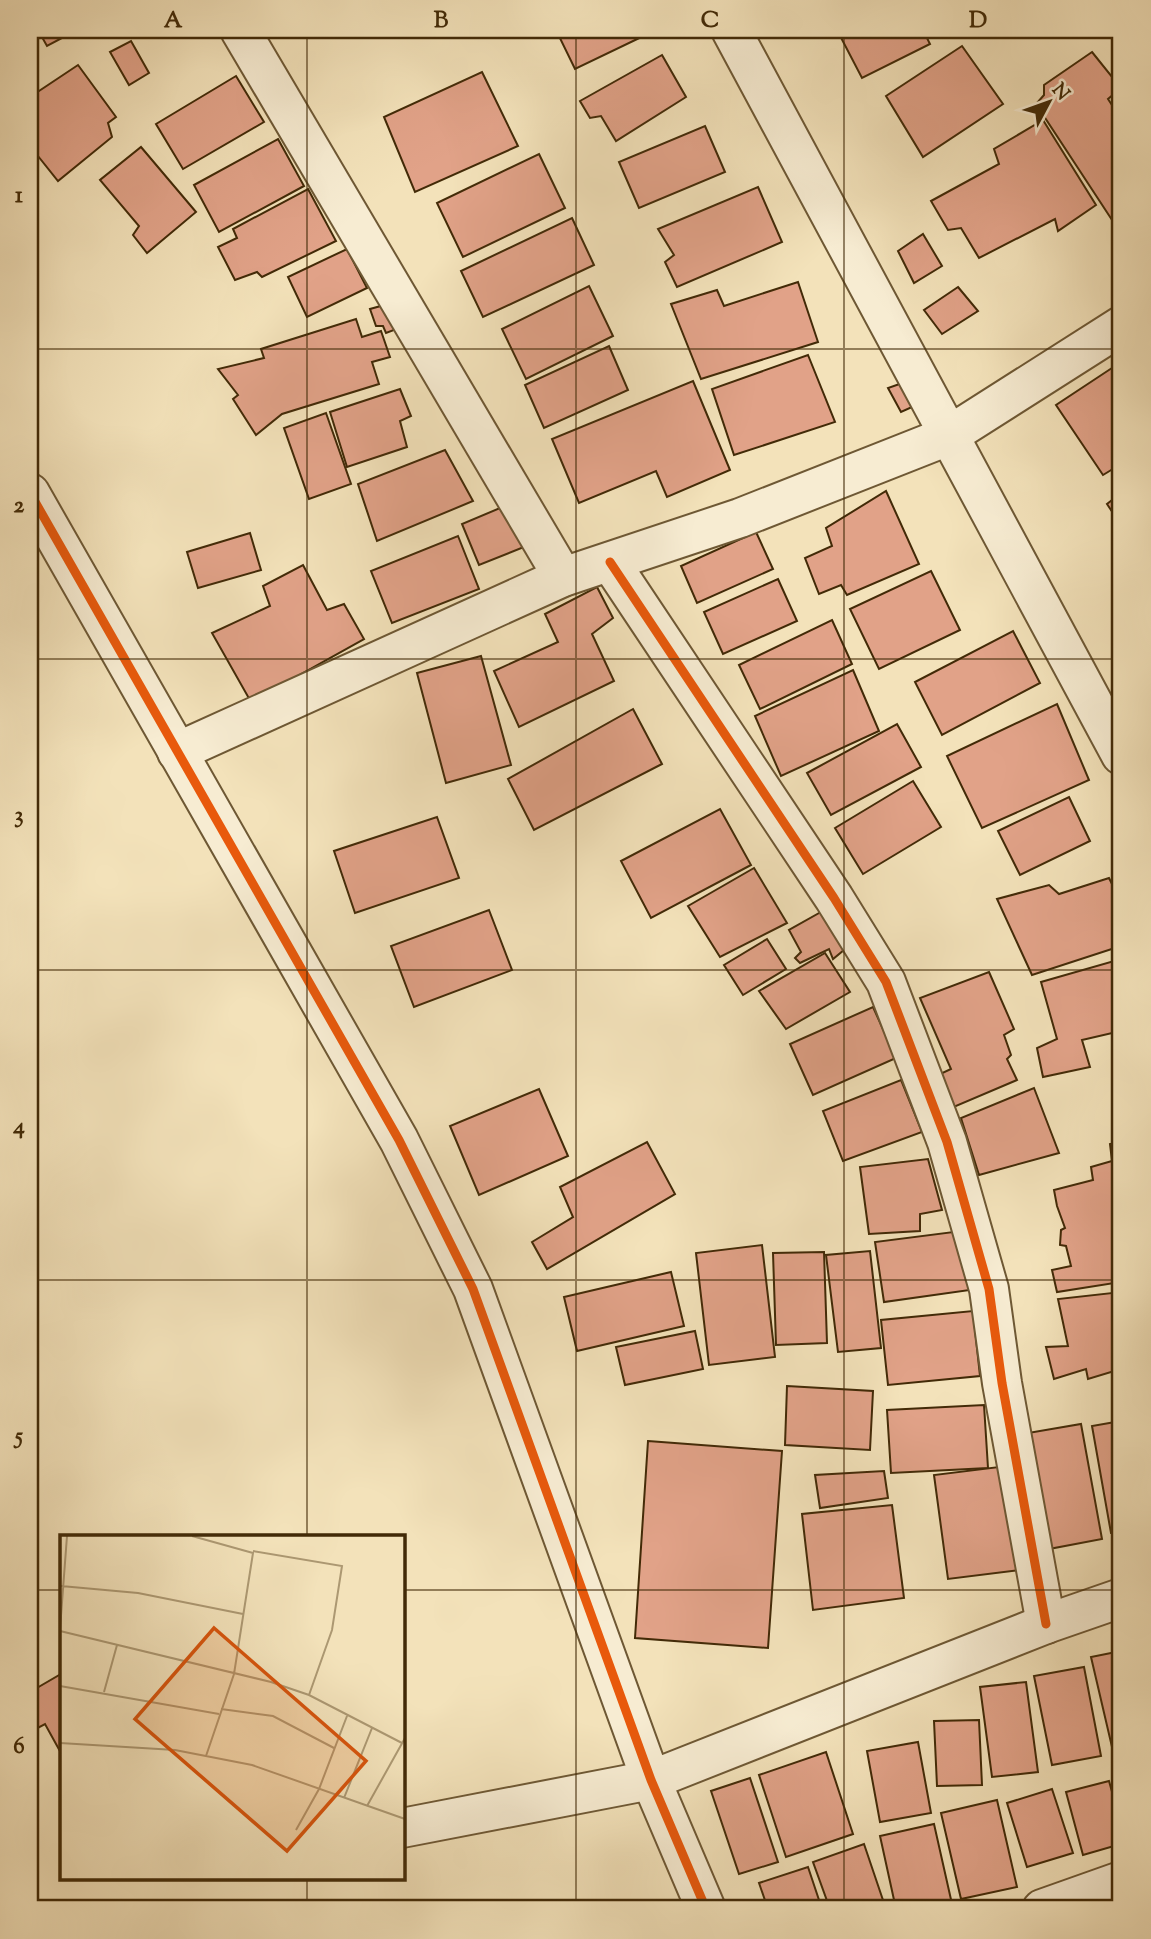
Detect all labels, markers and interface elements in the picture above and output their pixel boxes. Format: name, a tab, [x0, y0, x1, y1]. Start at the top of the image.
text: A	[164, 5, 183, 38]
text: B	[434, 5, 449, 38]
text: C	[701, 5, 719, 38]
text: D	[969, 5, 987, 38]
north arrow	[1014, 66, 1084, 136]
text: N	[1045, 78, 1075, 107]
text: 1	[15, 180, 23, 213]
text: 2	[14, 490, 25, 523]
text: 3	[14, 800, 24, 833]
text: 4	[12, 1111, 25, 1144]
text: 5	[13, 1421, 23, 1454]
inset map	[60, 1535, 404, 1880]
text: 6	[13, 1731, 25, 1764]

